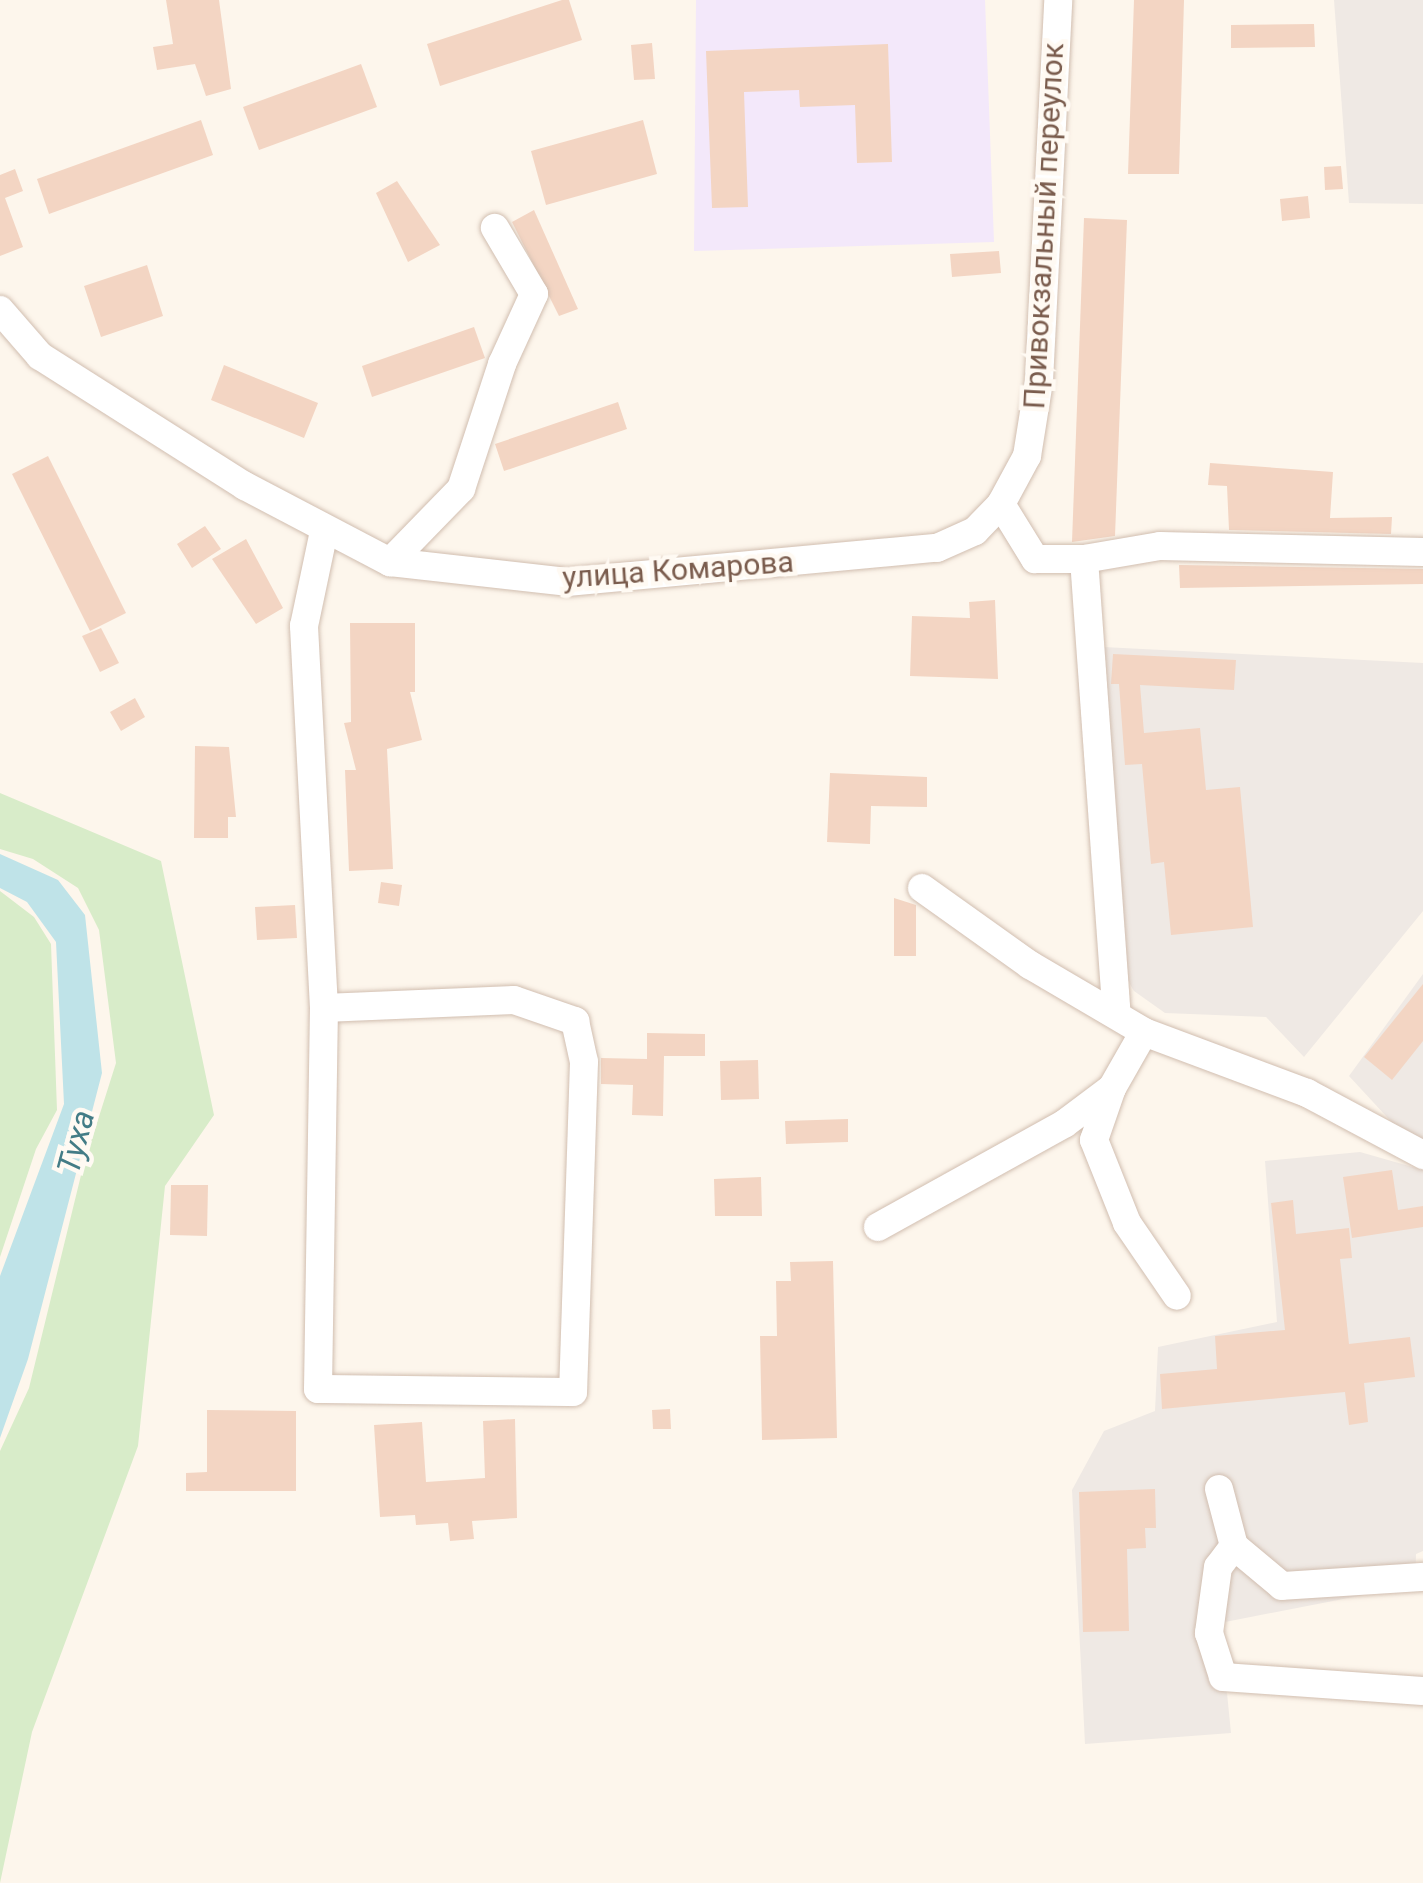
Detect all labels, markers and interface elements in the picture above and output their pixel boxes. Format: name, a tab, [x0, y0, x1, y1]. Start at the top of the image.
street label: Привокзальный переулок	[1016, 42, 1072, 410]
street label: улица Комарова	[561, 544, 795, 596]
water label: Туха	[49, 1106, 103, 1178]

